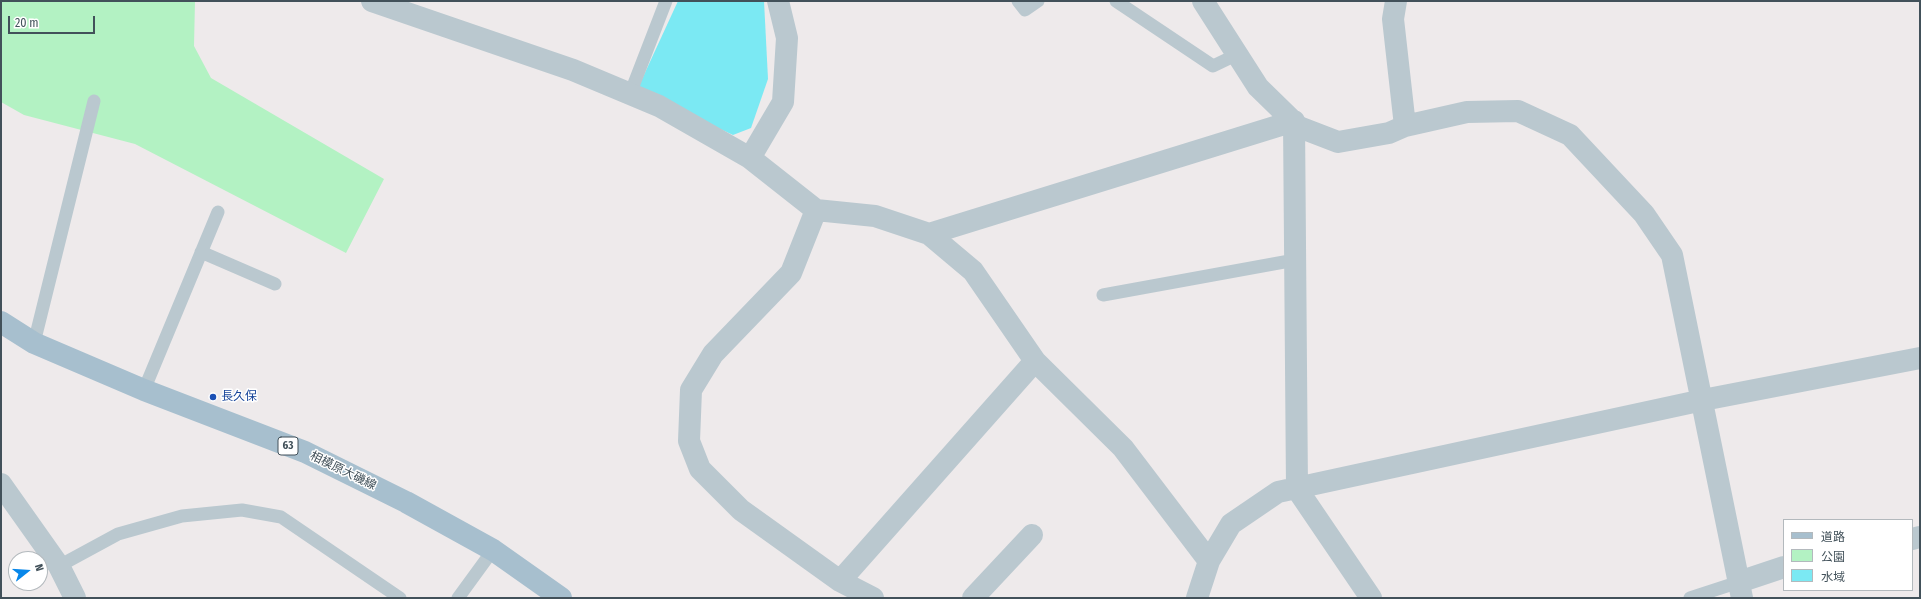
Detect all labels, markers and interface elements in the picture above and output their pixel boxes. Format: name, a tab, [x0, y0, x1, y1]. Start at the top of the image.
scale bar	[10, 8, 97, 34]
text: 20 m	[15, 16, 39, 30]
place label: 長久保	[221, 390, 257, 404]
marker: 長久保	[208, 392, 218, 402]
road number: 63	[278, 437, 298, 455]
street label: 相模原大磯線	[307, 449, 379, 493]
legend	[1783, 519, 1913, 591]
text: 道路	[1821, 530, 1845, 544]
text: 公園	[1821, 550, 1845, 564]
north arrow	[8, 551, 48, 591]
text: N	[32, 563, 46, 573]
text: 水域	[1821, 570, 1845, 584]

